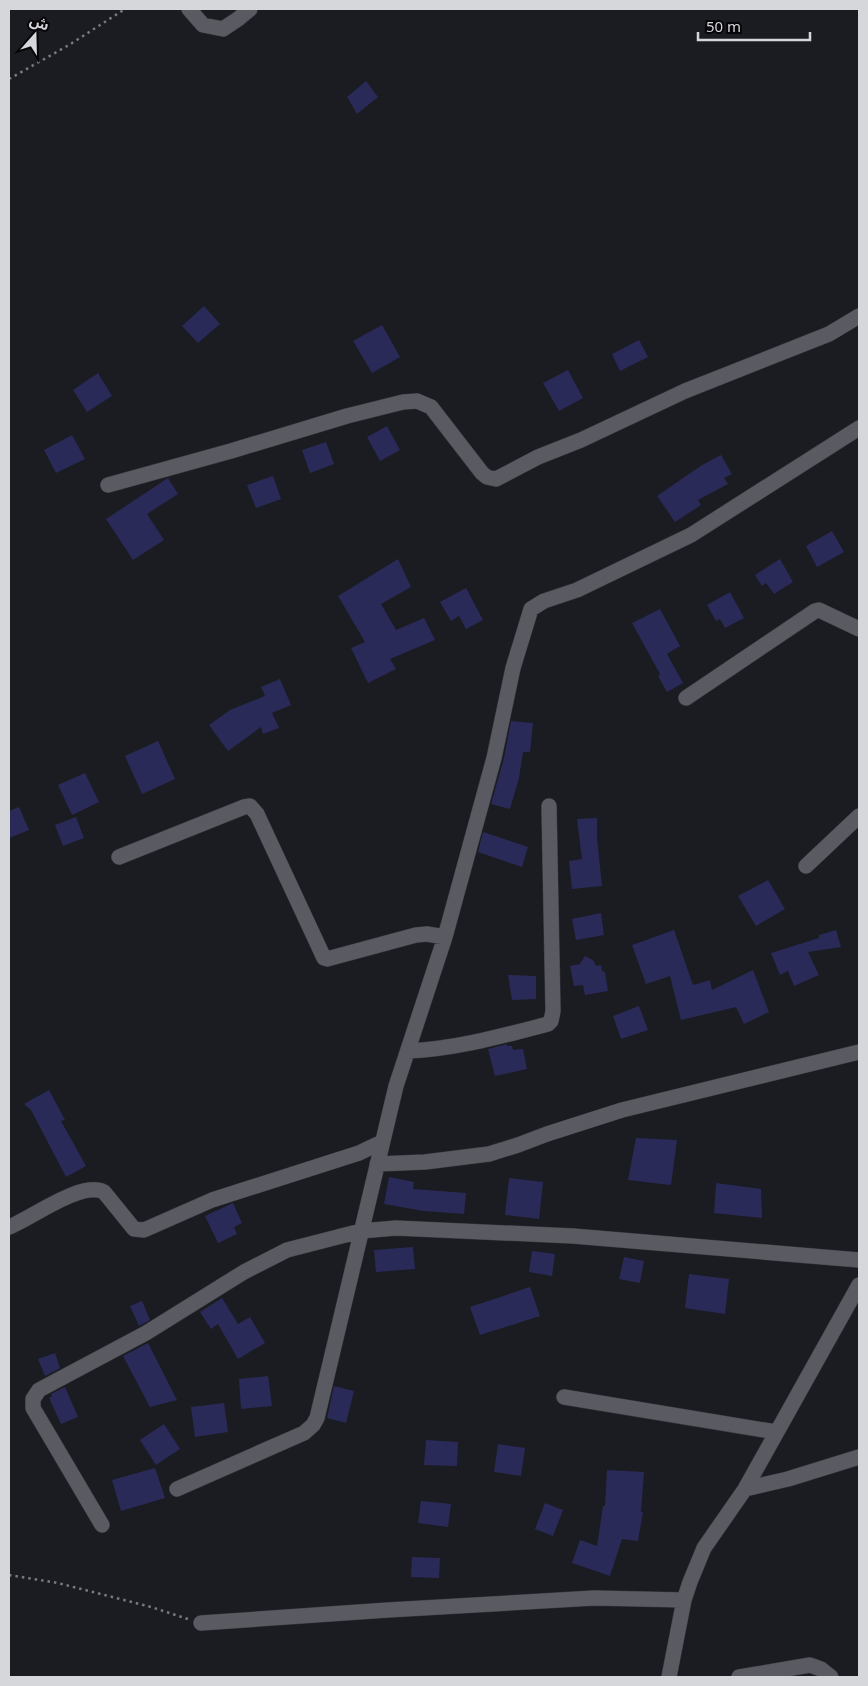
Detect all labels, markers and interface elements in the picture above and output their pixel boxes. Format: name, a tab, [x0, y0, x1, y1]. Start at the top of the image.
north arrow	[10, 10, 60, 60]
text: ش	[27, 10, 52, 35]
scale bar	[698, 10, 810, 42]
text: 50 m	[706, 16, 741, 36]

